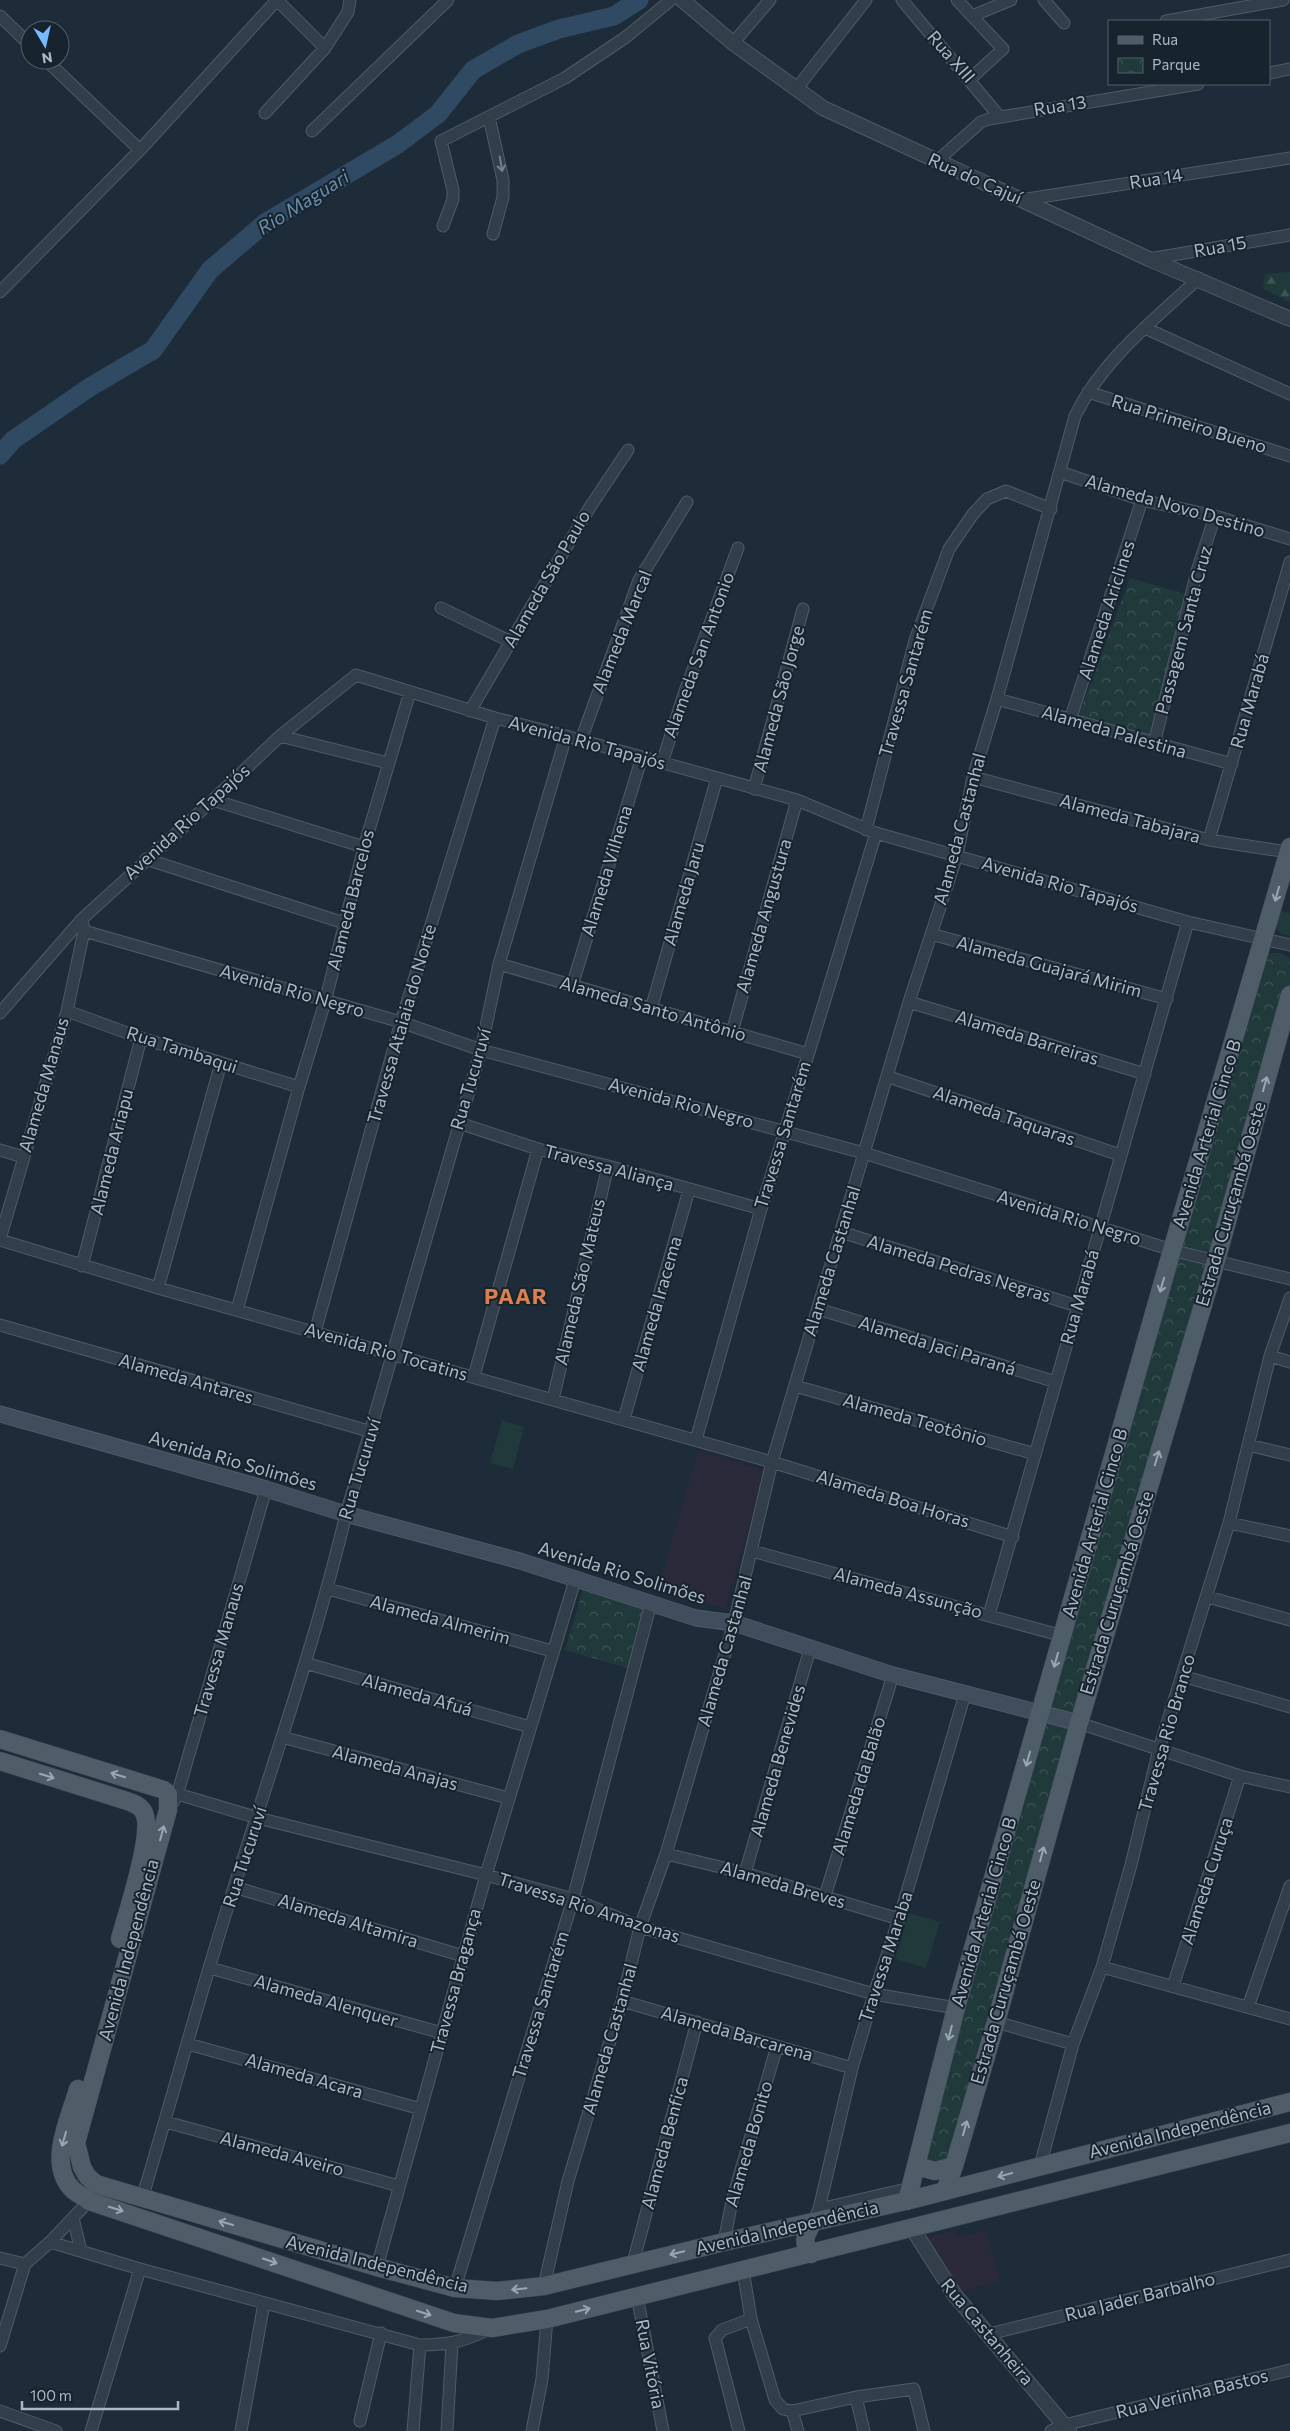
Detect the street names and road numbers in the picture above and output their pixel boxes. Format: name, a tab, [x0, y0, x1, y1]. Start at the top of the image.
street label: Rua XIII	[923, 26, 980, 87]
street label: Rua 13	[1032, 90, 1088, 120]
street label: Rua do Cajuí	[925, 148, 1027, 209]
street label: Rua 14	[1128, 163, 1184, 193]
street label: Rua 15	[1192, 231, 1248, 261]
street label: Rua Primeiro Bueno	[1109, 389, 1270, 457]
street label: Alameda Novo Destino	[1083, 469, 1268, 541]
street label: Alameda São Paulo	[498, 506, 594, 651]
street label: Alameda Ariclines	[1073, 537, 1139, 682]
street label: Passagem Santa Cruz	[1150, 543, 1216, 717]
street label: Alameda Marcal	[586, 567, 656, 697]
street label: Alameda San Antonio	[658, 569, 738, 741]
street label: Travessa Santarém	[873, 606, 937, 759]
street label: Alameda São Jorge	[748, 623, 808, 775]
street label: Rua Marabá	[1225, 651, 1273, 751]
street label: Alameda Palestina	[1039, 700, 1189, 762]
street label: Avenida Rio Tapajós	[506, 710, 668, 774]
street label: Alameda Castanhal	[928, 750, 990, 907]
street label: Avenida Rio Tapajós	[119, 759, 254, 884]
street label: Alameda Tabajara	[1057, 789, 1203, 847]
street label: Alameda Vilhena	[576, 802, 636, 939]
street label: Alameda Barcelos	[322, 827, 378, 973]
street label: Alameda Angustura	[730, 836, 796, 995]
street label: Alameda Jaru	[658, 839, 708, 948]
street label: Avenida Rio Tapajós	[979, 851, 1141, 917]
street label: Travessa Ataiaia do Norte	[362, 921, 440, 1126]
street label: Alameda Guajará Mirim	[954, 931, 1144, 1001]
street label: Avenida Rio Negro	[217, 959, 367, 1021]
street label: Alameda Santo Antônio	[557, 971, 749, 1045]
street label: Alameda Barreiras	[953, 1005, 1102, 1069]
street label: Alameda Manaus	[13, 1015, 73, 1155]
street label: Rua Tambaqui	[124, 1021, 241, 1077]
street label: Rua Tucuruví	[445, 1024, 495, 1132]
street label: Avenida Arterial Cinco B	[1167, 1037, 1245, 1231]
street label: Travessa Santarém	[749, 1058, 815, 1211]
street label: Avenida Rio Negro	[606, 1072, 756, 1132]
street label: Alameda Taquaras	[930, 1080, 1078, 1150]
street label: Alameda Ariapu	[85, 1086, 137, 1217]
street label: Estrada Curuçambá Oeste	[1190, 1099, 1270, 1309]
street label: Travessa Aliança	[542, 1139, 677, 1195]
street label: Alameda Castanhal	[798, 1183, 864, 1339]
street label: Avenida Rio Negro	[995, 1185, 1144, 1249]
street label: Alameda São Mateus	[549, 1196, 609, 1367]
street label: Alameda Pedras Negras	[865, 1230, 1054, 1307]
street label: Alameda Iracema	[626, 1233, 686, 1374]
street label: Rua Marabá	[1055, 1247, 1103, 1347]
street label: Alameda Jaci Paraná	[856, 1311, 1019, 1379]
street label: Avenida Rio Tocatins	[302, 1317, 471, 1385]
street label: Alameda Antares	[116, 1348, 256, 1408]
street label: Alameda Teotônio	[841, 1388, 990, 1450]
street label: Rua Tucuruví	[333, 1414, 385, 1522]
street label: Avenida Rio Solimões	[147, 1425, 320, 1495]
street label: Avenida Arterial Cinco B	[1056, 1426, 1132, 1620]
street label: Alameda Boa Horas	[814, 1464, 973, 1532]
street label: Estrada Curuçambá Oeste	[1075, 1488, 1158, 1697]
street label: Avenida Rio Solimões	[536, 1536, 709, 1608]
street label: Alameda Assunção	[832, 1562, 985, 1622]
street label: Alameda Castanhal	[692, 1573, 756, 1729]
street label: Travessa Manaus	[188, 1580, 248, 1719]
street label: Alameda Almerim	[368, 1590, 513, 1648]
street label: Travessa Rio Branco	[1133, 1651, 1199, 1814]
street label: Alameda Afuá	[360, 1668, 475, 1720]
street label: Alameda Benevides	[745, 1682, 809, 1839]
street label: Alameda da Balão	[827, 1714, 890, 1858]
street label: Alameda Anajas	[330, 1740, 461, 1794]
street label: Rua Tucuruví	[217, 1802, 271, 1910]
street label: Alameda Curuça	[1175, 1814, 1237, 1947]
street label: Avenida Arterial Cinco B	[945, 1815, 1021, 2009]
street label: Avenida Independência	[93, 1856, 163, 2043]
street label: Alameda Breves	[718, 1856, 848, 1912]
street label: Travessa Rio Amazonas	[496, 1867, 683, 1947]
street label: Estrada Curuçambá Oeste	[965, 1877, 1045, 2087]
street label: Alameda Altamira	[276, 1888, 421, 1952]
street label: Travessa Maraba	[853, 1888, 917, 2025]
street label: Travessa Bragança	[425, 1906, 485, 2056]
street label: Travessa Santarém	[507, 1928, 573, 2081]
street label: Alameda Castanhal	[577, 1961, 641, 2117]
street label: Alameda Alenquer	[252, 1969, 401, 2031]
street label: Alameda Barcarena	[659, 2001, 816, 2065]
street label: Alameda Acara	[243, 2048, 366, 2102]
street label: Alameda Benfica	[636, 2074, 692, 2211]
street label: Alameda Bonito	[720, 2078, 777, 2209]
street label: Avenida Independência	[1086, 2096, 1273, 2162]
street label: Alameda Aveiro	[218, 2126, 347, 2180]
street label: Avenida Independência	[693, 2195, 880, 2259]
street label: Avenida Independência	[284, 2230, 471, 2296]
street label: Rua Jader Barbalho	[1062, 2267, 1217, 2325]
street label: Rua Castanheira	[937, 2273, 1039, 2389]
street label: Rua Vitória	[631, 2317, 670, 2411]
street label: Rua Verinha Bastos	[1113, 2363, 1270, 2423]

